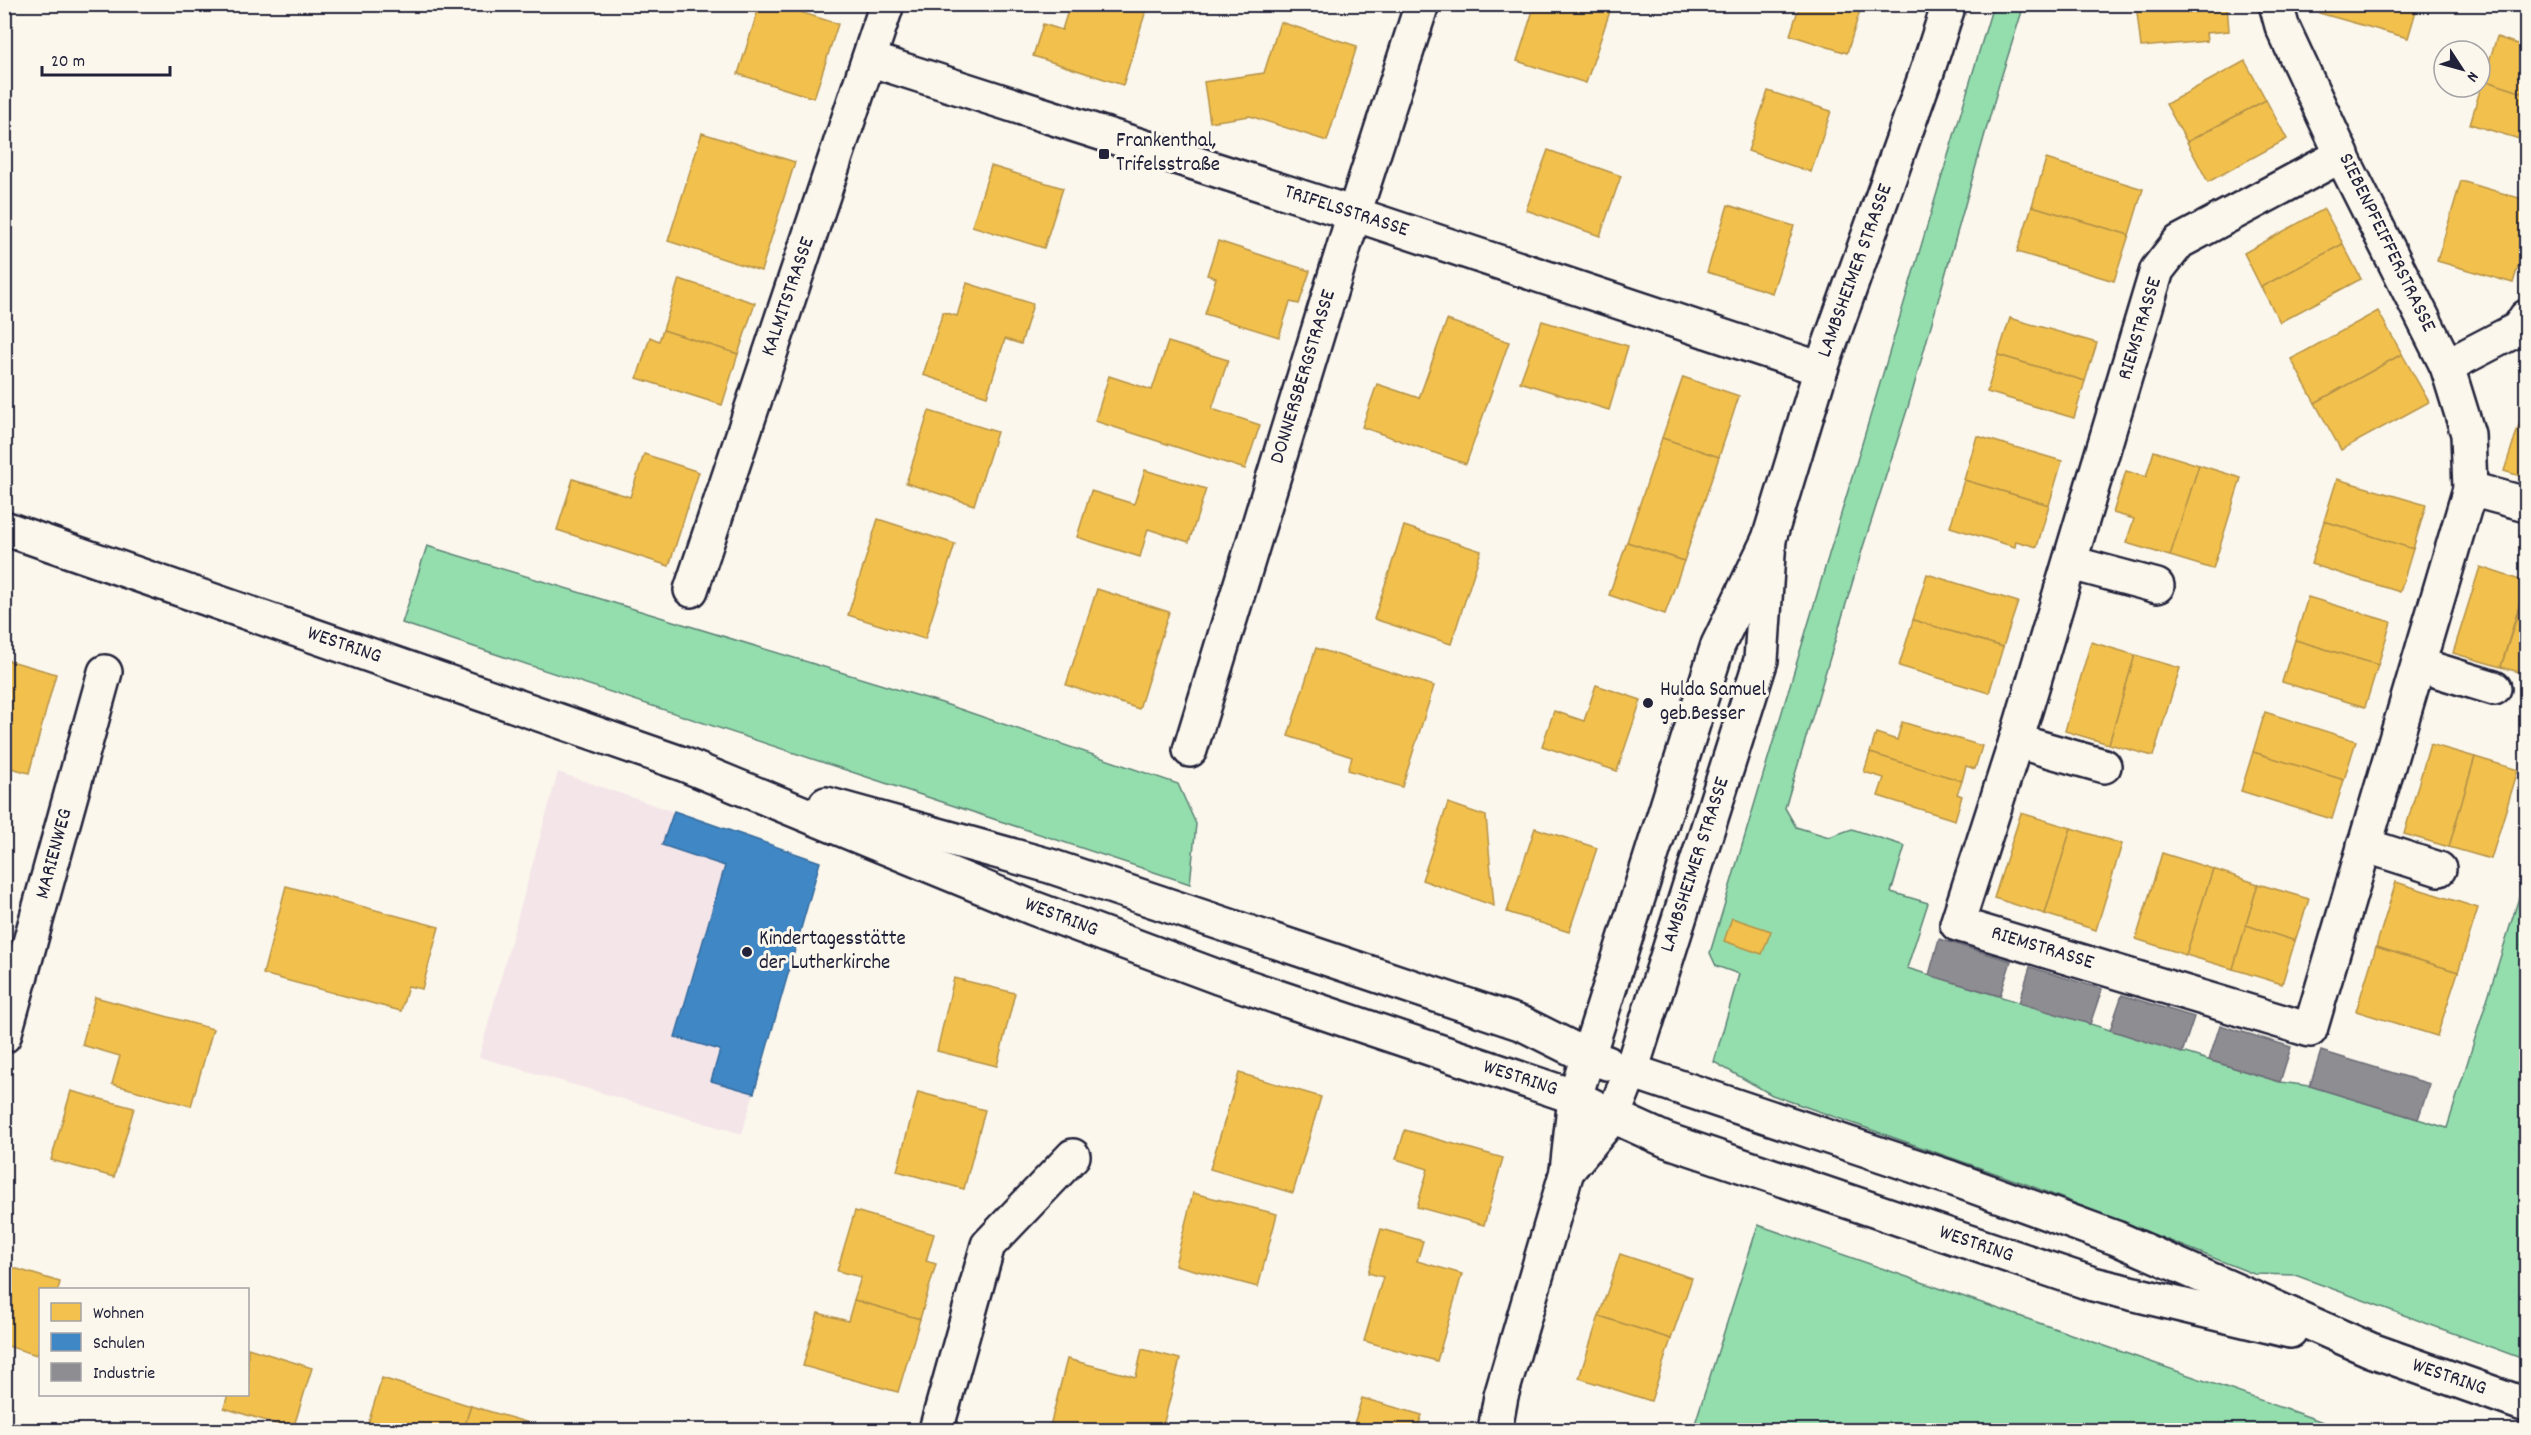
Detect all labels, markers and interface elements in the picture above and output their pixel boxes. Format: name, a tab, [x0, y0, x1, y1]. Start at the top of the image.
scale bar	[42, 39, 170, 77]
north arrow	[2432, 39, 2492, 99]
text: 20 m	[51, 50, 85, 75]
text: N	[2460, 66, 2484, 86]
place label: Frankenthal, Trifelsstraße	[1116, 127, 1220, 181]
marker: Frankenthal, Trifelsstraße	[1097, 147, 1111, 161]
street label: SIEBENPFEIFFERSTRASSE	[2330, 148, 2443, 338]
street label: TRIFELSSTRASSE	[1280, 178, 1413, 246]
street label: LAMBSHEIMER STRASSE	[1811, 180, 1901, 362]
street label: KALMITSTRASSE	[755, 233, 824, 361]
street label: RIEMSTRASSE	[2111, 273, 2171, 384]
street label: DONNERSBERGSTRASSE	[1263, 286, 1345, 468]
street label: WESTRING	[303, 619, 385, 673]
place label: Hulda Samuel geb.Besser	[1660, 676, 1766, 730]
marker: Hulda Samuel geb.Besser	[1641, 696, 1655, 710]
street label: LAMBSHEIMER STRASSE	[1654, 773, 1739, 957]
street label: MARIENWEG	[29, 805, 81, 903]
street label: WESTRING	[1020, 890, 1102, 946]
street label: RIEMSTRASSE	[1987, 919, 2098, 979]
place label: Kindertagesstätte der Lutherkirche	[759, 925, 906, 979]
marker: Kindertagesstätte der Lutherkirche	[740, 945, 754, 959]
street label: WESTRING	[1479, 1053, 1561, 1105]
street label: WESTRING	[1935, 1218, 2017, 1272]
legend	[39, 1288, 249, 1396]
text: Wohnen	[93, 1302, 144, 1327]
text: Schulen	[93, 1332, 145, 1357]
street label: WESTRING	[2408, 1351, 2490, 1405]
text: Industrie	[93, 1362, 155, 1387]

